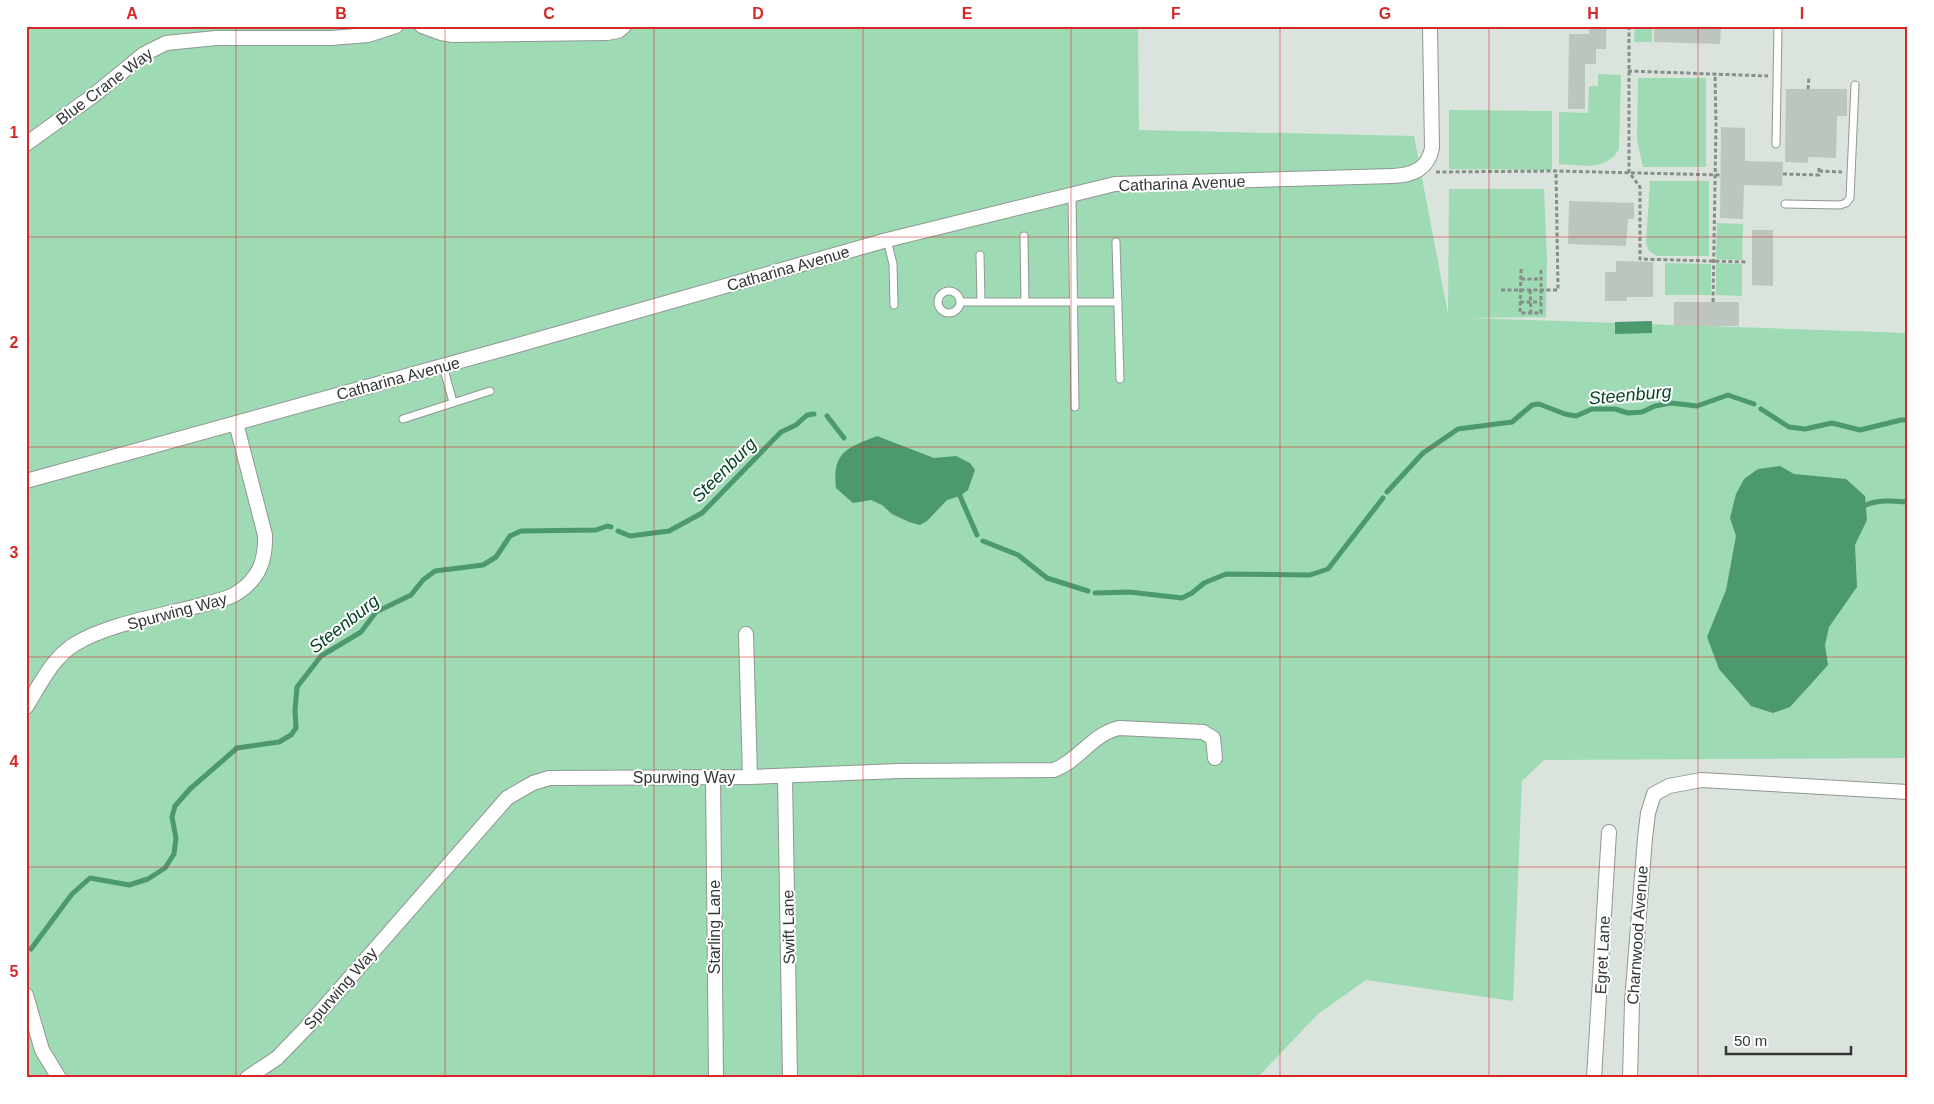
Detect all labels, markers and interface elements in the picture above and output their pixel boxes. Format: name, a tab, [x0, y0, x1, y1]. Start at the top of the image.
text: A	[126, 5, 138, 22]
text: B	[335, 5, 347, 22]
text: C	[543, 5, 555, 22]
text: D	[752, 5, 764, 22]
text: E	[962, 5, 973, 22]
text: F	[1171, 5, 1181, 22]
text: G	[1379, 5, 1391, 22]
text: H	[1587, 5, 1599, 22]
text: I	[1800, 5, 1804, 22]
street label: Blue Crane Way	[53, 45, 156, 128]
text: 1	[10, 124, 19, 141]
street label: Catharina Avenue	[1118, 173, 1246, 194]
street label: Catharina Avenue	[725, 243, 852, 294]
text: 2	[10, 334, 19, 351]
street label: Catharina Avenue	[335, 354, 462, 403]
water label: Steenburg	[1588, 381, 1672, 409]
water label: Steenburg	[688, 434, 760, 506]
text: 3	[10, 544, 19, 561]
street label: Spurwing Way	[125, 590, 229, 633]
water label: Steenburg	[305, 591, 383, 657]
text: 4	[10, 753, 19, 770]
street label: Spurwing Way	[633, 769, 735, 786]
street label: Charnwood Avenue	[1624, 865, 1651, 1005]
street label: Starling Lane	[706, 880, 723, 974]
street label: Swift Lane	[779, 889, 798, 964]
street label: Egret Lane	[1592, 915, 1613, 995]
street label: Spurwing Way	[300, 944, 380, 1033]
text: 5	[10, 963, 19, 980]
scale bar	[1726, 1024, 1852, 1056]
text: 50 m	[1734, 1032, 1767, 1049]

